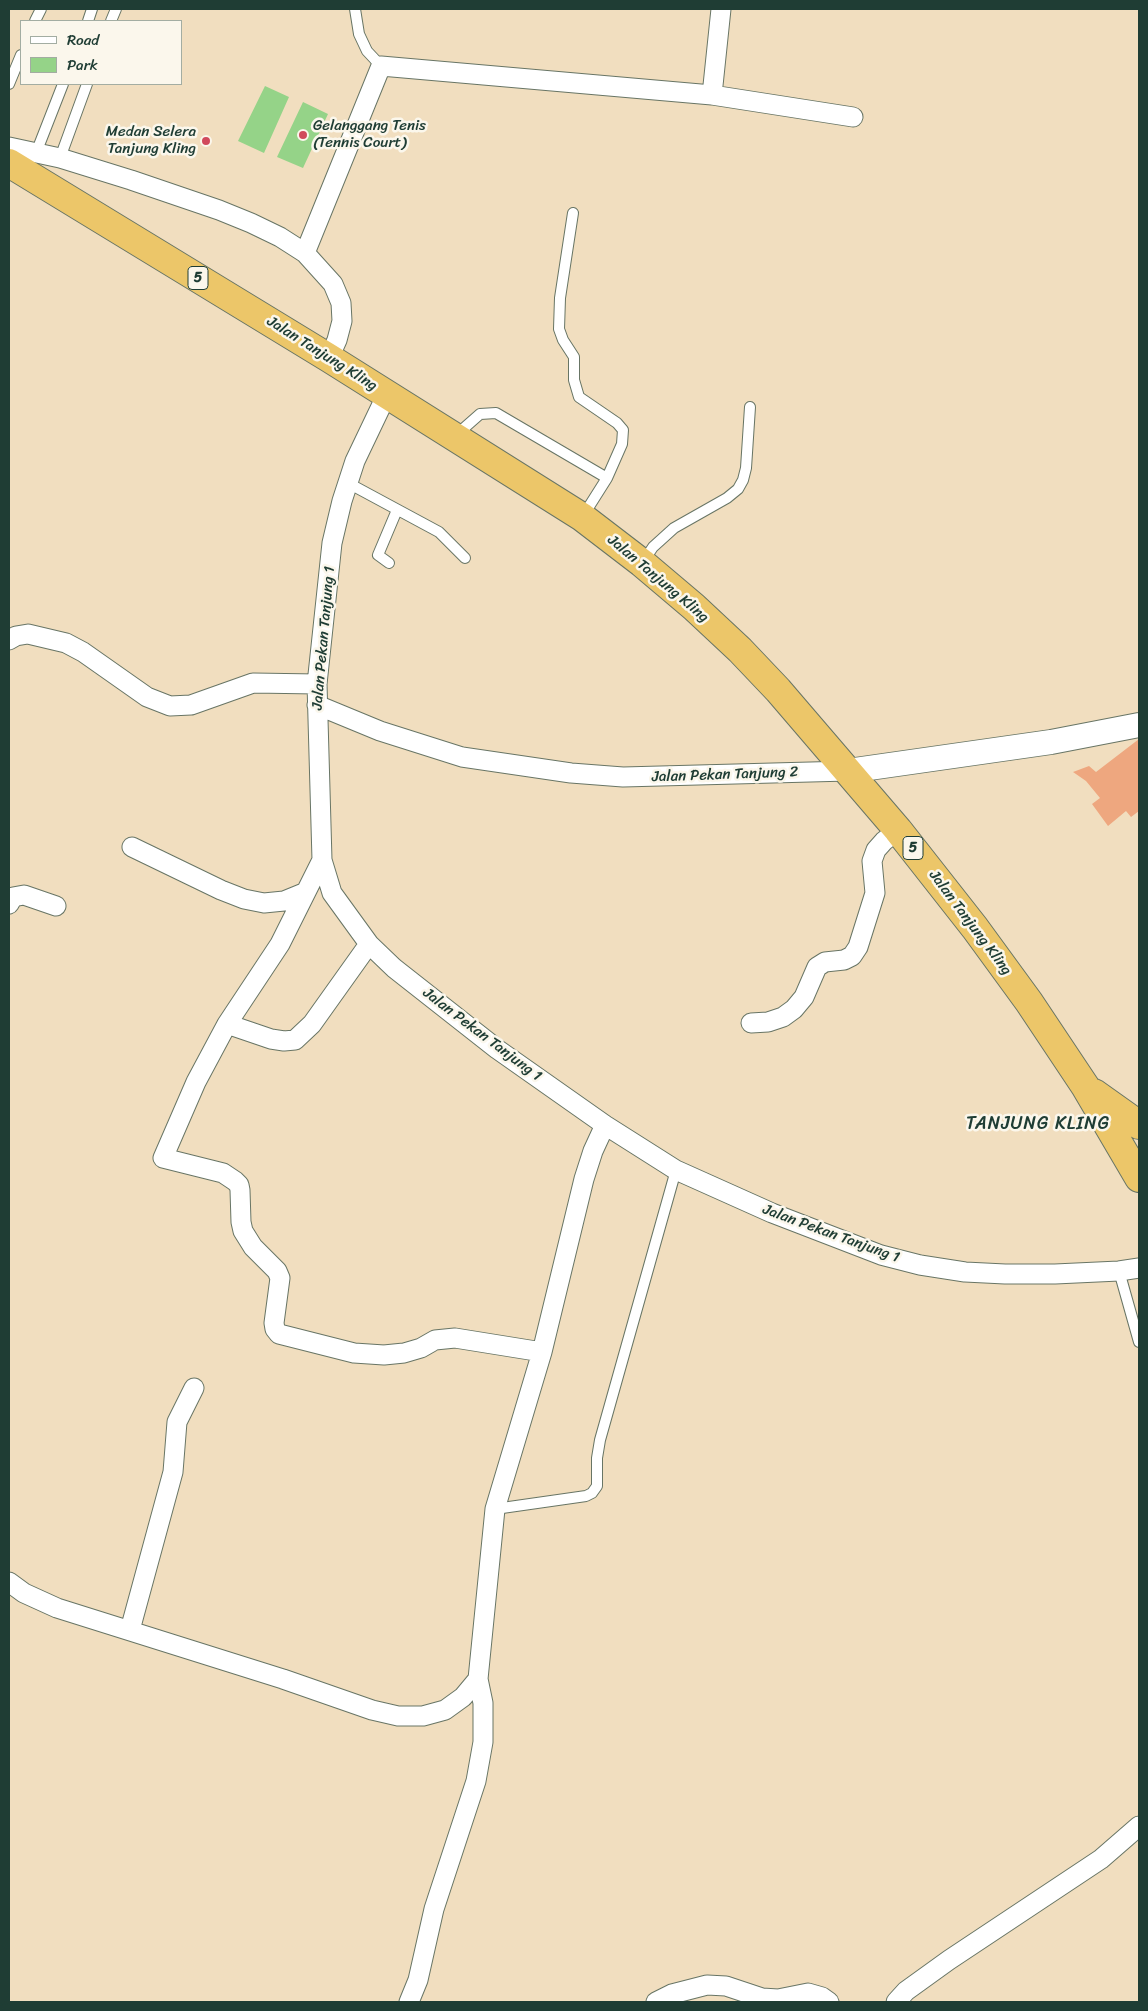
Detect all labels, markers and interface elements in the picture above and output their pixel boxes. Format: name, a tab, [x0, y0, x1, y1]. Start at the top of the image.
legend	[20, 20, 182, 85]
text: Road	[67, 27, 99, 53]
text: Park	[67, 52, 98, 78]
place label: Gelanggang Tenis (Tennis Court)	[313, 117, 426, 152]
place label: Medan Selera Tanjung Kling	[106, 123, 196, 158]
marker: Gelanggang Tenis (Tennis Court)	[297, 129, 309, 141]
marker: Medan Selera Tanjung Kling	[200, 135, 212, 147]
road number: 5	[188, 266, 208, 290]
street label: Jalan Tanjung Kling	[264, 313, 380, 395]
street label: Jalan Tanjung Kling	[604, 531, 712, 627]
street label: Jalan Pekan Tanjung 1	[309, 565, 339, 711]
street label: Jalan Pekan Tanjung 2	[652, 763, 798, 787]
road number: 5	[903, 836, 923, 860]
street label: Jalan Tanjung Kling	[925, 867, 1015, 979]
street label: Jalan Pekan Tanjung 1	[419, 984, 545, 1086]
district label: TANJUNG KLING	[964, 1113, 1112, 1135]
street label: Jalan Pekan Tanjung 1	[760, 1201, 902, 1267]

